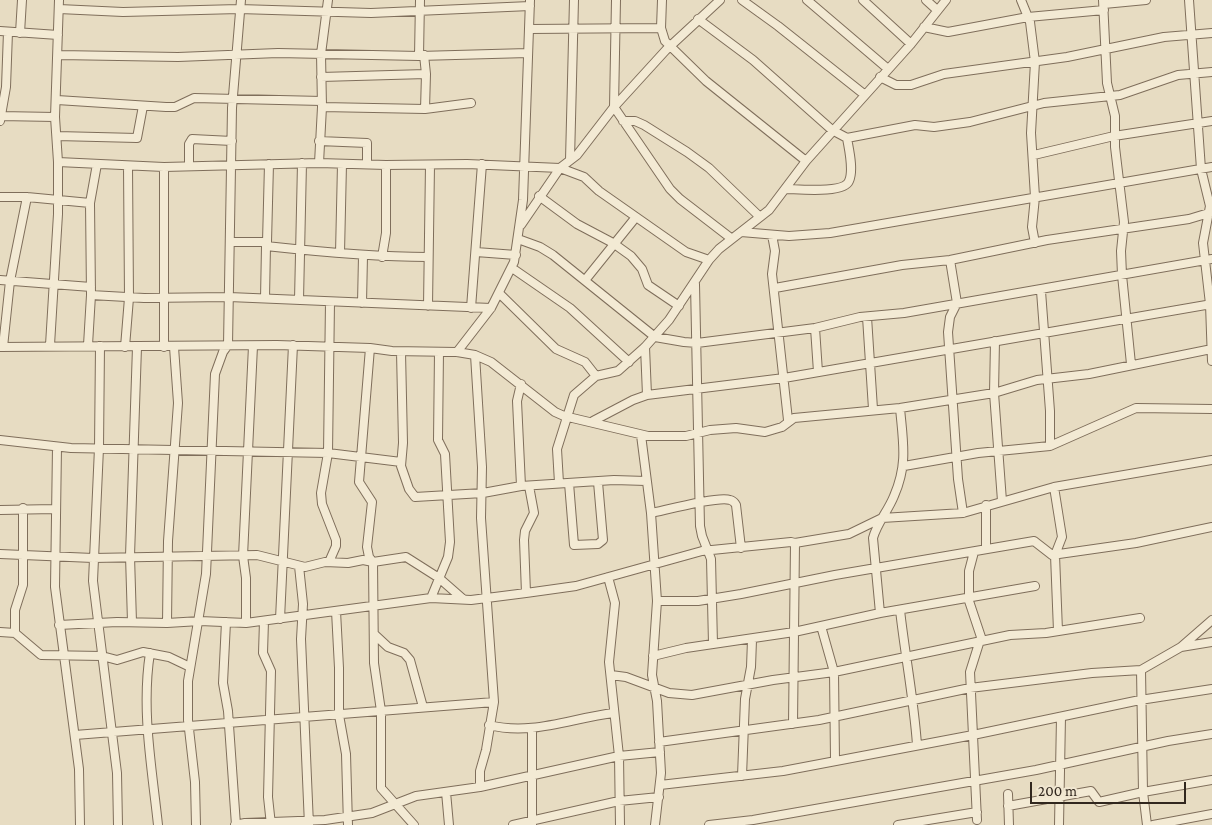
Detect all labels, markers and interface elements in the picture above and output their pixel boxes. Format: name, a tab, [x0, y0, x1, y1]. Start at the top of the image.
scale bar	[1032, 772, 1188, 804]
text: 200 m	[1038, 783, 1077, 799]

